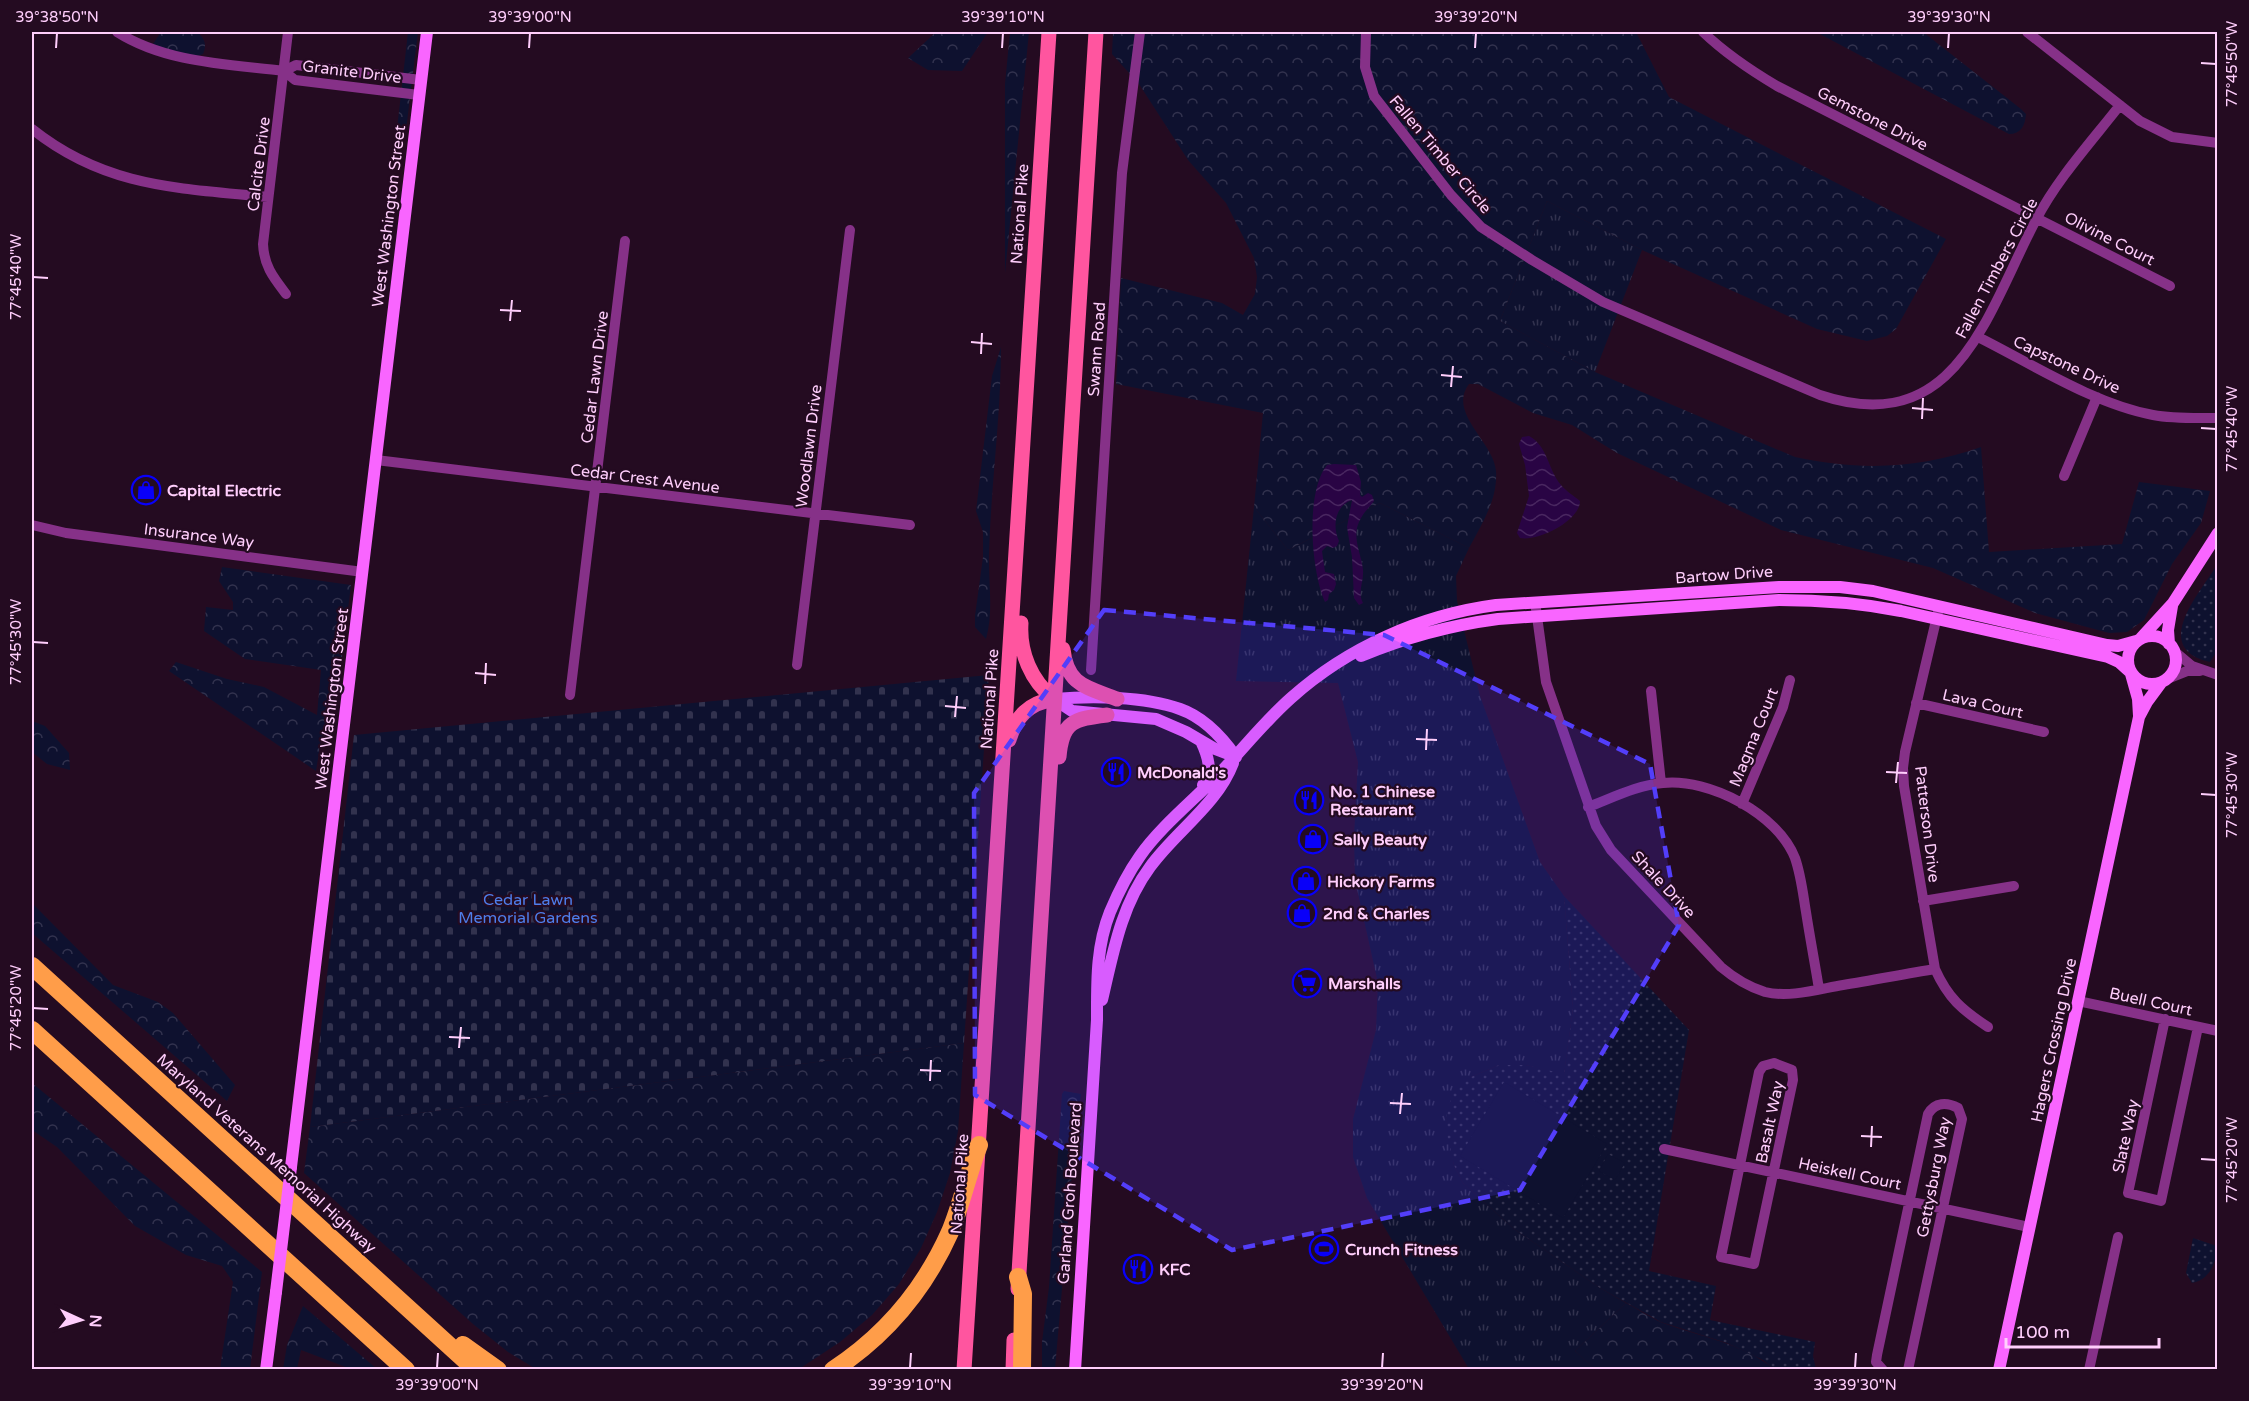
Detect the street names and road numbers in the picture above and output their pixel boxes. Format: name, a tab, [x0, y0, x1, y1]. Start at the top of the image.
street label: Granite Drive	[301, 56, 403, 88]
street label: Gemstone Drive	[1814, 82, 1931, 155]
street label: Fallen Timber Circle	[1385, 91, 1496, 218]
street label: Calcite Drive	[243, 116, 275, 213]
street label: West Washington Street	[368, 124, 410, 308]
street label: National Pike	[1007, 163, 1033, 265]
street label: Fallen Timbers Circle	[1951, 195, 2042, 342]
street label: Olivine Court	[2061, 208, 2158, 270]
street label: Swann Road	[1084, 301, 1110, 397]
street label: Cedar Lawn Drive	[577, 310, 613, 445]
street label: Capstone Drive	[2010, 331, 2123, 398]
street label: Woodlawn Drive	[792, 383, 826, 509]
street label: Cedar Crest Avenue	[569, 460, 721, 498]
street label: Insurance Way	[143, 519, 256, 553]
street label: Bartow Drive	[1674, 562, 1774, 588]
street label: West Washington Street	[311, 607, 353, 791]
street label: National Pike	[977, 648, 1003, 750]
street label: Magma Court	[1725, 685, 1783, 790]
street label: Lava Court	[1940, 685, 2025, 723]
street label: Patterson Drive	[1910, 765, 1944, 883]
street label: Shale Drive	[1627, 847, 1700, 923]
street label: Hagers Crossing Drive	[2027, 956, 2081, 1124]
street label: Buell Court	[2107, 983, 2194, 1021]
street label: Maryland Veterans Memorial Highway	[152, 1050, 381, 1258]
street label: Basalt Way	[1751, 1079, 1789, 1165]
street label: Slate Way	[2108, 1097, 2144, 1175]
street label: Garland Groh Boulevard	[1054, 1101, 1086, 1285]
street label: Gettysburg Way	[1912, 1115, 1956, 1239]
street label: National Pike	[947, 1133, 973, 1235]
street label: Heiskell Court	[1796, 1153, 1903, 1195]

